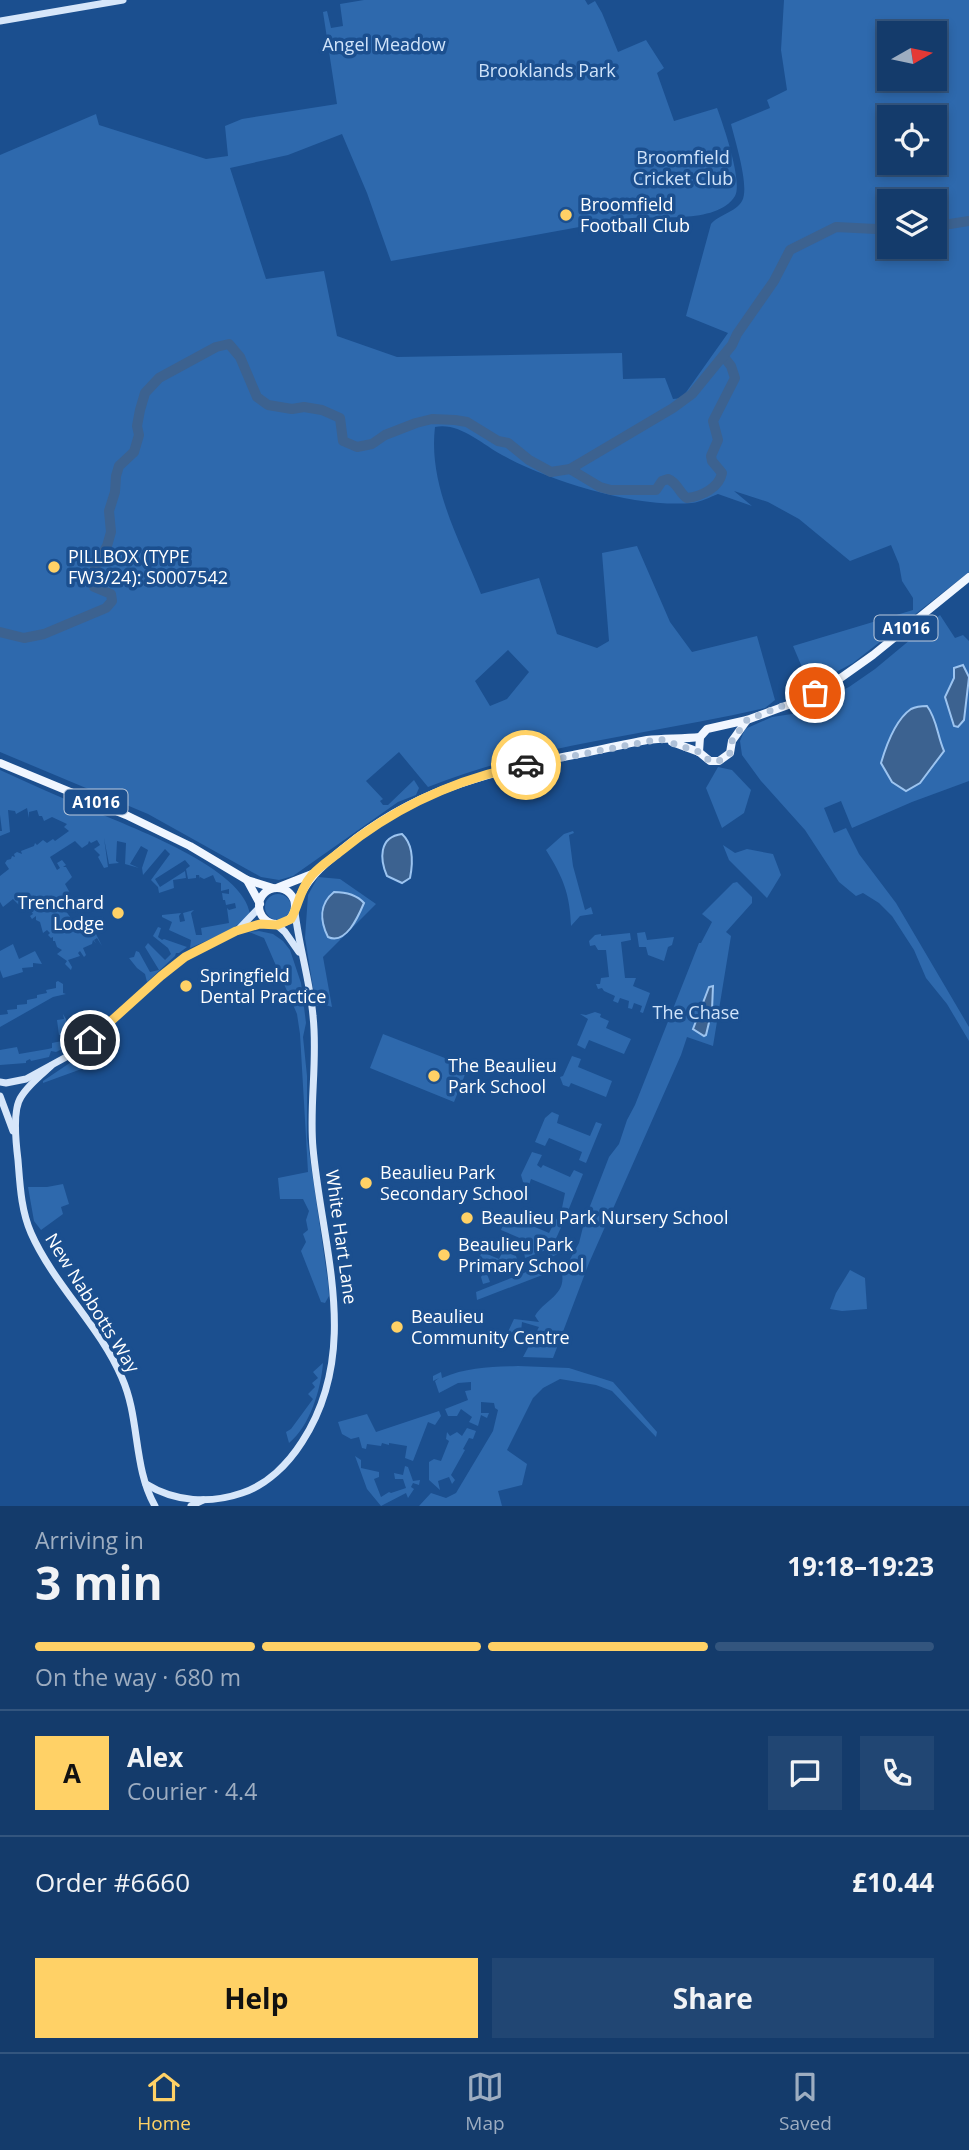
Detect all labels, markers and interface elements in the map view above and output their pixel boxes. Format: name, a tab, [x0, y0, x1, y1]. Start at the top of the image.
north arrow	[877, 21, 947, 91]
map controls	[877, 21, 947, 259]
park label: Angel Meadow	[322, 32, 446, 56]
park label: Brooklands Park	[478, 58, 616, 82]
button: locate	[877, 105, 947, 175]
park label: Broomfield Cricket Club	[633, 145, 733, 190]
button: layers	[877, 189, 947, 259]
place label: Broomfield Football Club	[580, 192, 690, 237]
marker: Broomfield Football Club	[558, 207, 574, 223]
place label: PILLBOX (TYPE FW3/24): S0007542	[68, 544, 228, 589]
marker: PILLBOX (TYPE FW3/24): S0007542	[46, 559, 62, 575]
road number: A1016	[874, 615, 937, 640]
pin	[785, 663, 845, 723]
icon: bag	[796, 674, 834, 712]
courier	[491, 730, 561, 800]
icon: car	[507, 746, 545, 784]
road number: A1016	[64, 790, 128, 814]
place label: Trenchard Lodge	[18, 890, 104, 935]
marker: Trenchard Lodge	[110, 905, 126, 921]
place label: Springfield Dental Practice	[200, 963, 326, 1008]
marker: Springfield Dental Practice	[178, 978, 194, 994]
park label: The Chase	[653, 1000, 739, 1024]
pin	[60, 1010, 120, 1070]
icon: home	[71, 1021, 109, 1059]
place label: The Beaulieu Park School	[448, 1053, 557, 1098]
marker: The Beaulieu Park School	[426, 1068, 442, 1084]
place label: Beaulieu Park Secondary School	[380, 1160, 528, 1205]
street label: White Hart Lane	[321, 1168, 363, 1306]
marker: Beaulieu Park Secondary School	[358, 1175, 374, 1191]
place label: Beaulieu Park Nursery School	[481, 1205, 728, 1229]
marker: Beaulieu Park Nursery School	[459, 1210, 475, 1226]
street label: New Nabbotts Way	[40, 1228, 146, 1378]
place label: Beaulieu Park Primary School	[458, 1232, 584, 1277]
marker: Beaulieu Park Primary School	[436, 1247, 452, 1263]
place label: Beaulieu Community Centre	[411, 1304, 570, 1349]
marker: Beaulieu Community Centre	[389, 1319, 405, 1335]
text: Arriving in	[35, 1524, 144, 1556]
text: 19:18–19:23	[787, 1548, 934, 1584]
text: 3 min	[35, 1551, 163, 1613]
text: On the way · 680 m	[35, 1661, 241, 1693]
button: chat	[768, 1736, 842, 1810]
button: phone	[860, 1736, 934, 1810]
text: Alex	[127, 1739, 183, 1775]
text: A	[63, 1755, 81, 1791]
text: Courier · 4.4	[127, 1775, 257, 1807]
text: Order #6660	[35, 1864, 190, 1900]
text: £10.44	[852, 1864, 934, 1900]
button: Help	[35, 1958, 478, 2038]
button: Share	[492, 1958, 934, 2038]
tab: Home	[137, 2068, 191, 2136]
tab: Map	[465, 2068, 505, 2136]
tab: Saved	[779, 2068, 832, 2136]

